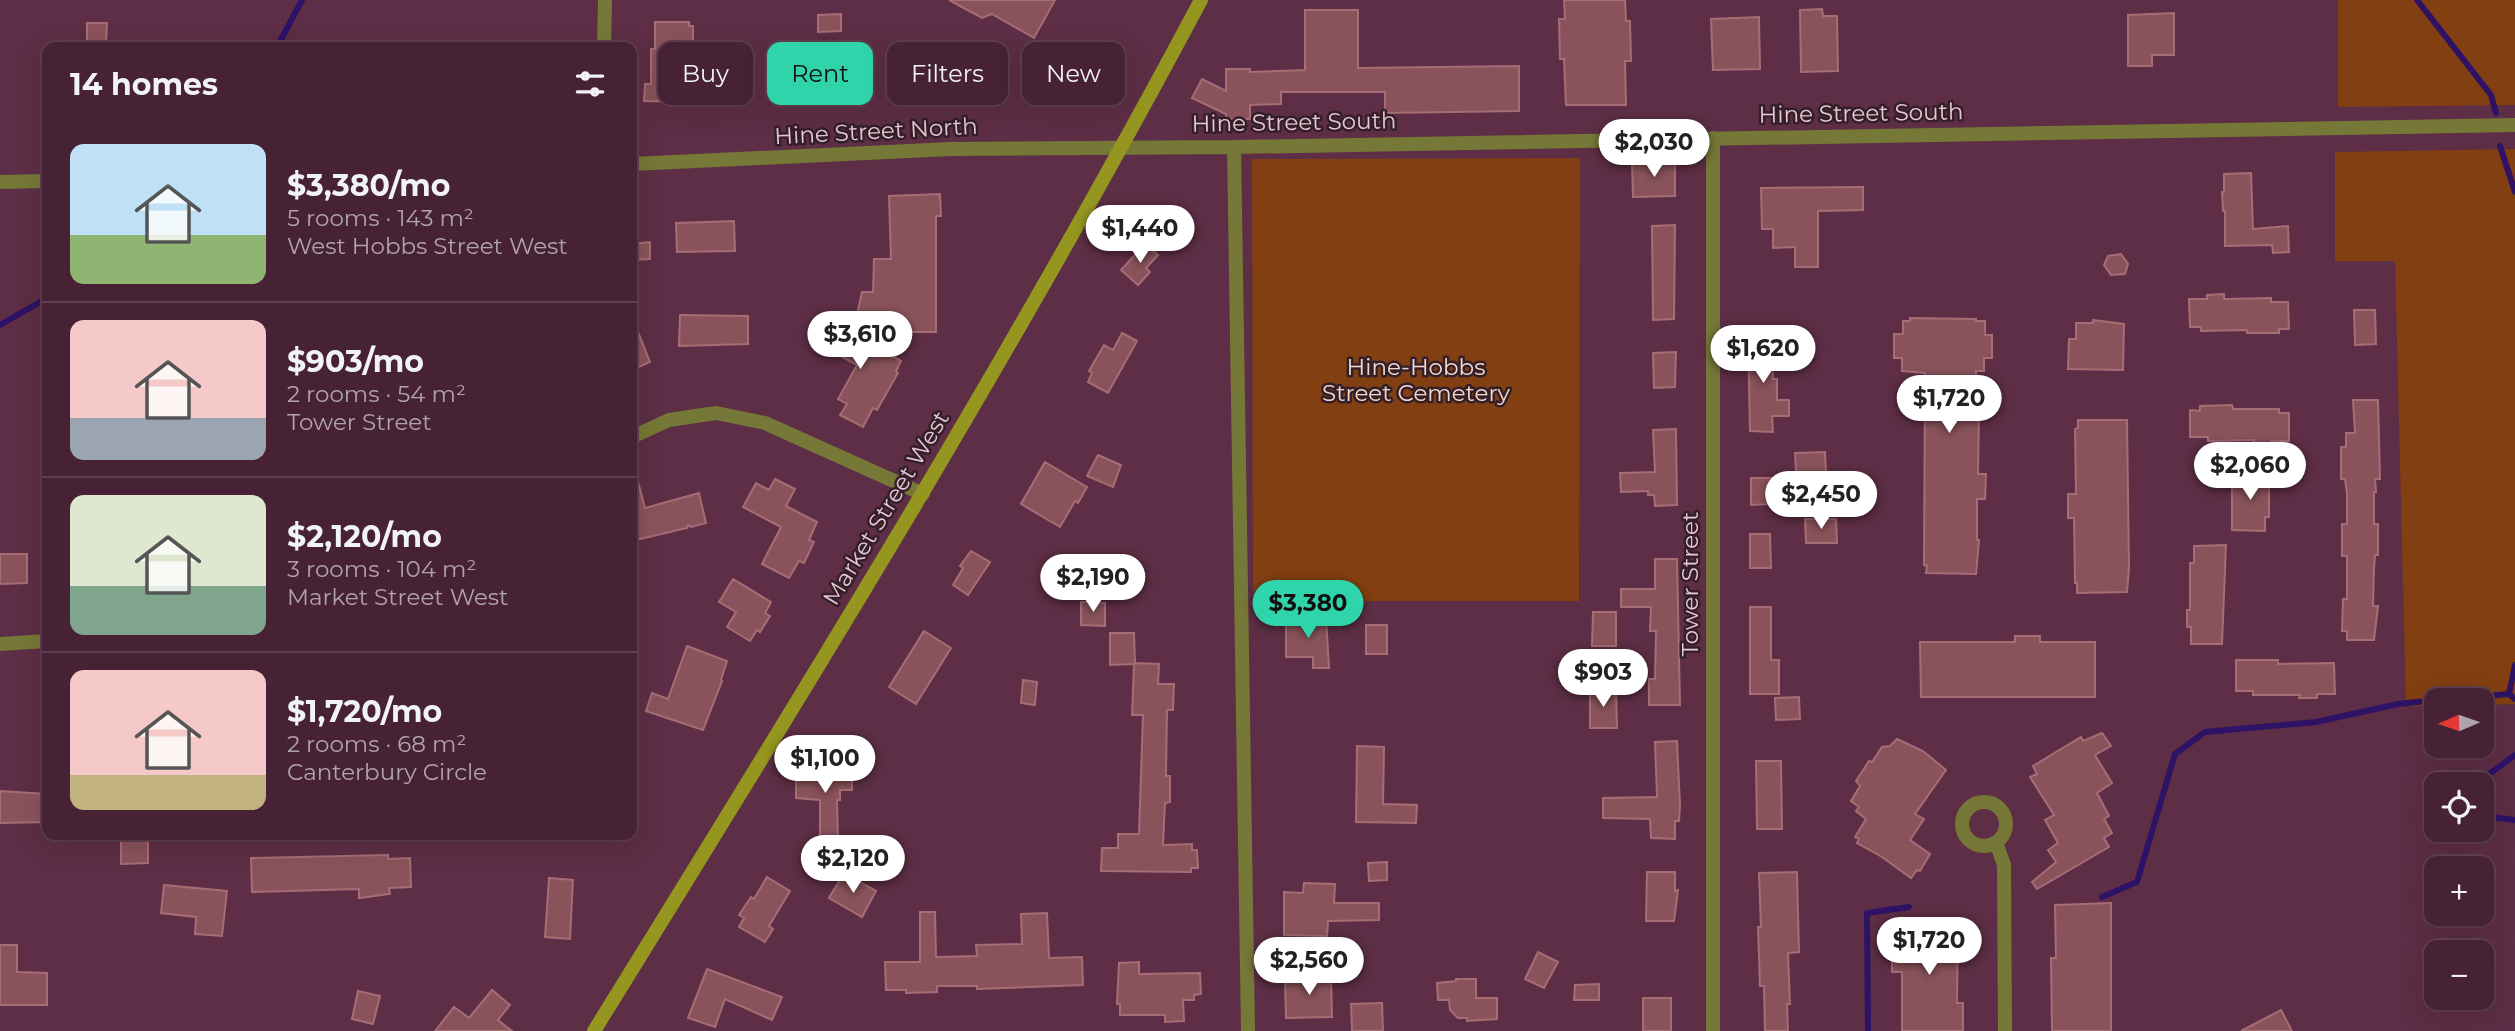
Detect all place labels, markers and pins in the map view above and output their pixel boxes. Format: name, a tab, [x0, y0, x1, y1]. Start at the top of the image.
pin: $2,030	[1597, 120, 1711, 179]
pin: $1,440	[1083, 205, 1197, 265]
pin: $3,610	[803, 312, 917, 371]
pin: $1,620	[1706, 326, 1820, 385]
pin: $1,720	[1892, 376, 2006, 435]
pin: $2,060	[2193, 442, 2307, 502]
pin: $2,450	[1764, 472, 1878, 531]
pin: $2,190	[1036, 554, 1150, 614]
pin: $3,380	[1251, 580, 1365, 640]
pin: $903	[1562, 650, 1644, 709]
pin: $1,100	[768, 736, 882, 795]
pin: $2,120	[796, 836, 910, 895]
pin: $1,720	[1872, 918, 1986, 977]
pin: $2,560	[1252, 937, 1366, 997]

